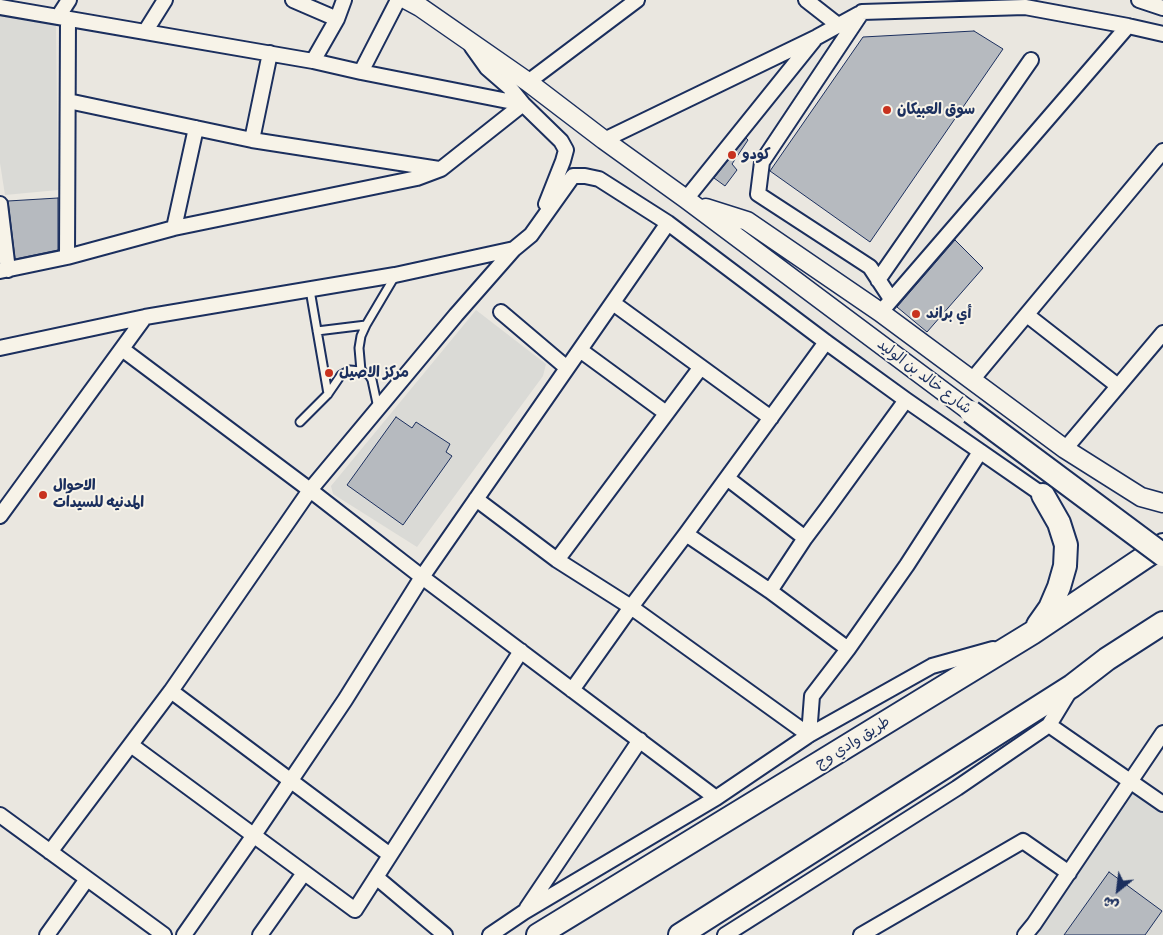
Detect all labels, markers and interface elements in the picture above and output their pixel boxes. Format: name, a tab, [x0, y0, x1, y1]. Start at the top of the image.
place label: سوق العبيكان	[897, 101, 975, 119]
marker: سوق العبيكان	[881, 104, 893, 116]
place label: كودو	[742, 146, 771, 164]
marker: كودو	[726, 149, 738, 161]
place label: أي براند	[926, 305, 971, 323]
marker: أي براند	[910, 308, 922, 320]
street label: شارع خالد بن الوليد	[873, 336, 975, 418]
place label: مركز الاصيل	[339, 364, 409, 382]
marker: مركز الاصيل	[323, 367, 335, 379]
place label: الاحوال المدنيه للسيدات	[53, 477, 144, 512]
marker: الاحوال المدنيه للسيدات	[37, 489, 49, 501]
street label: طريق وادي وج	[812, 713, 894, 773]
north arrow	[1093, 865, 1143, 915]
text: ش	[1100, 892, 1121, 915]

